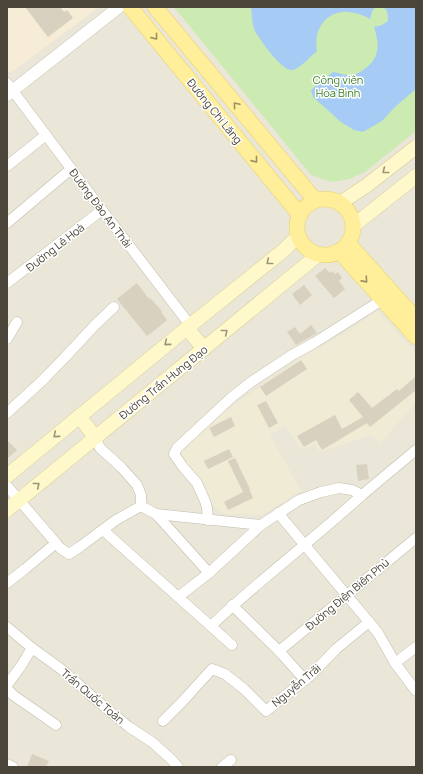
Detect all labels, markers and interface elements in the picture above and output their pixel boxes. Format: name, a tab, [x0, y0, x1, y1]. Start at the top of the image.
one-way arrow	[150, 33, 157, 40]
park label: Công viên Hòa Bình	[313, 72, 363, 100]
street label: Đường Chi Lăng	[184, 75, 246, 147]
one-way arrow	[234, 103, 241, 110]
one-way arrow	[250, 155, 257, 162]
street label: Đường Đào An Thái	[66, 165, 136, 251]
one-way arrow	[383, 166, 390, 173]
street label: Đường Lê Hoà	[23, 219, 87, 275]
one-way arrow	[266, 257, 273, 264]
one-way arrow	[360, 276, 367, 283]
one-way arrow	[220, 329, 227, 336]
one-way arrow	[165, 339, 172, 346]
street label: Đường Trần Hưng Đạo	[116, 341, 211, 422]
one-way arrow	[54, 431, 61, 438]
one-way arrow	[33, 482, 40, 489]
street label: Đường Điện Biên Phủ	[302, 555, 392, 633]
street label: Nguyễn Trãi	[268, 660, 324, 710]
street label: Trần Quốc Toản	[58, 665, 128, 727]

